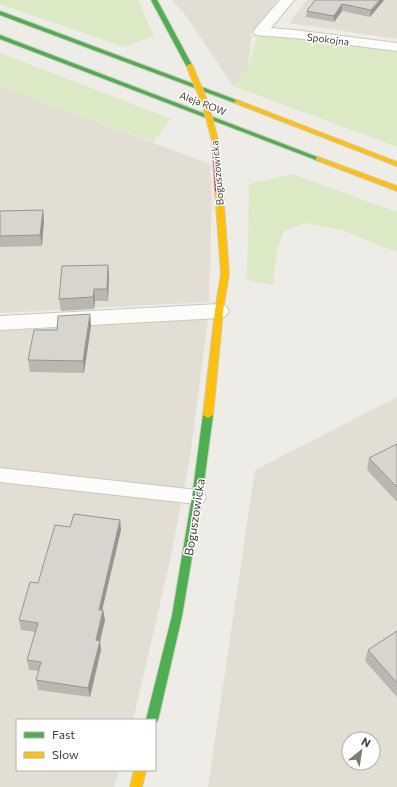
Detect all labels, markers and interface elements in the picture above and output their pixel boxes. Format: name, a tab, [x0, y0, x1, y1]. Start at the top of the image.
street label: Spokojna	[306, 30, 350, 48]
street label: Aleja ROW	[178, 89, 228, 117]
street label: Boguszowicka	[208, 140, 226, 206]
street label: Boguszowicka	[181, 477, 207, 557]
legend	[16, 719, 156, 771]
text: Fast	[52, 727, 75, 741]
north arrow	[341, 731, 381, 771]
text: N	[359, 734, 373, 750]
text: Slow	[52, 747, 79, 761]

